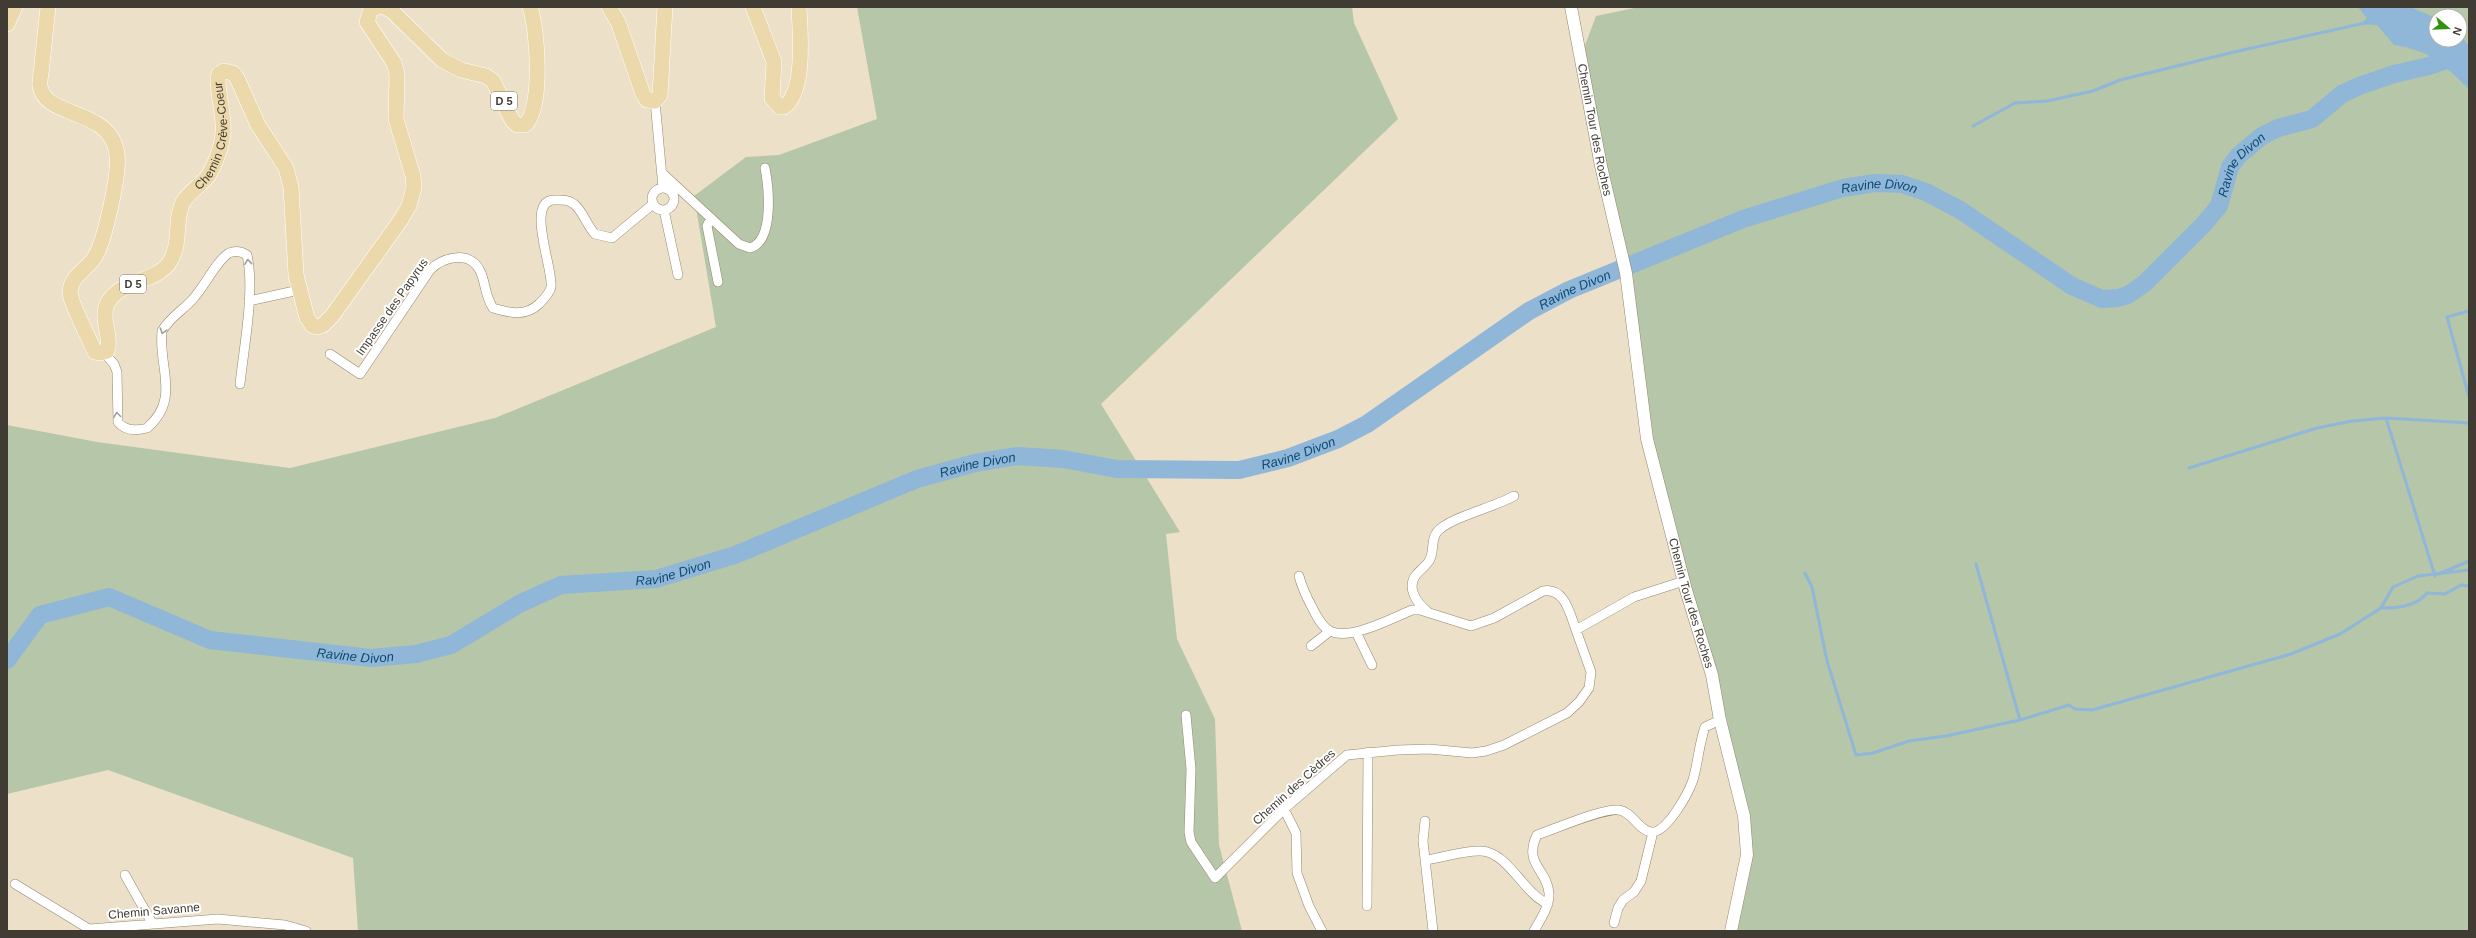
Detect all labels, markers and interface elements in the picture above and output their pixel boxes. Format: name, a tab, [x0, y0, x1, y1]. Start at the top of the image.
north arrow	[2428, 8, 2468, 48]
text: N	[2450, 26, 2464, 37]
street label: Chemin Tour des Roches	[1575, 62, 1615, 197]
street label: Chemin Crève-Coeur	[192, 82, 230, 193]
road number: D 5	[491, 92, 517, 110]
water label: Ravine Divon	[2214, 129, 2268, 199]
water label: Ravine Divon	[1840, 175, 1919, 196]
street label: Impasse des Papyrus	[353, 256, 431, 358]
one-way arrow	[243, 259, 252, 265]
water label: Ravine Divon	[1536, 266, 1613, 312]
road number: D 5	[120, 275, 146, 293]
one-way arrow	[159, 327, 168, 334]
one-way arrow	[113, 412, 122, 418]
water label: Ravine Divon	[1259, 433, 1337, 472]
water label: Ravine Divon	[938, 449, 1016, 480]
street label: Chemin Tour des Roches	[1666, 537, 1716, 670]
water label: Ravine Divon	[635, 555, 713, 588]
water label: Ravine Divon	[316, 644, 394, 666]
street label: Chemin des Cèdres	[1250, 746, 1338, 828]
street label: Chemin Savanne	[108, 900, 201, 922]

